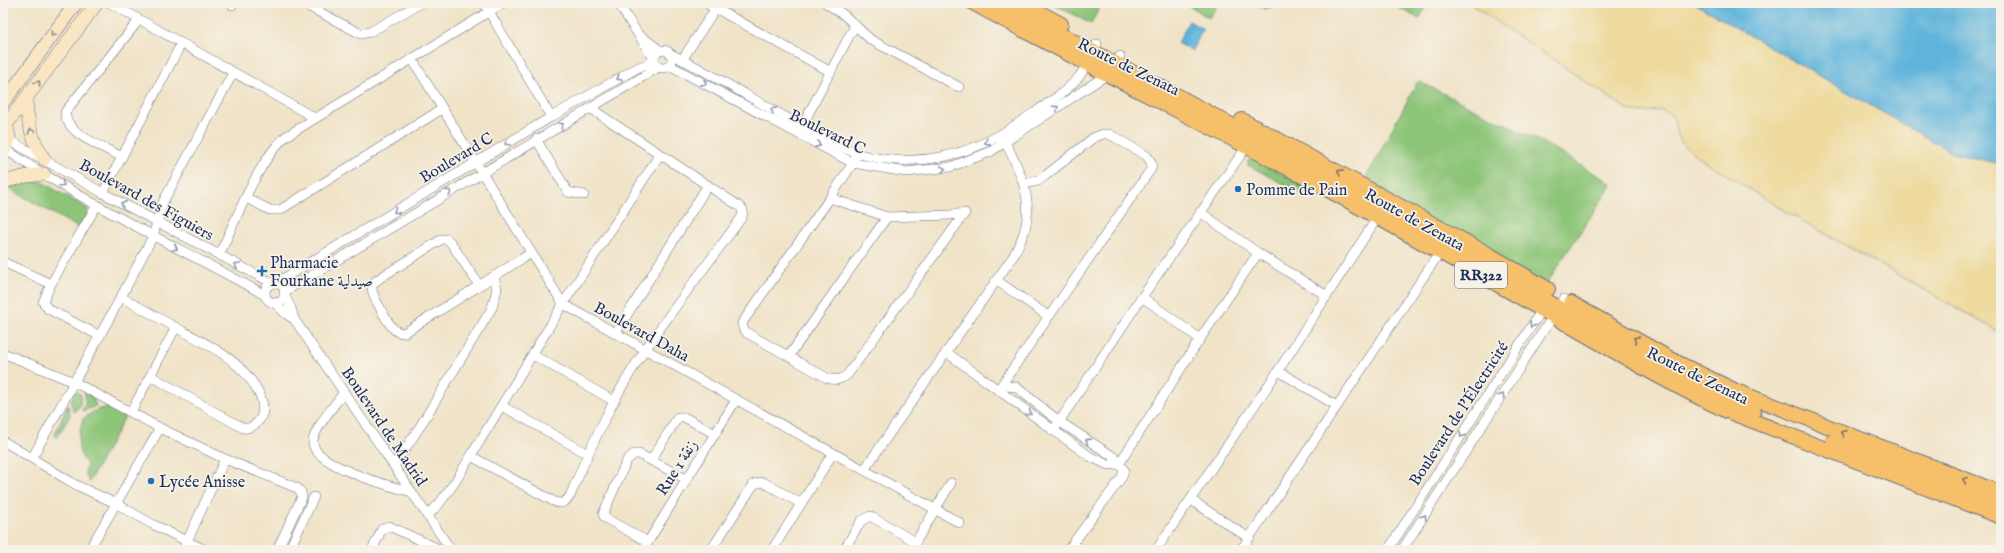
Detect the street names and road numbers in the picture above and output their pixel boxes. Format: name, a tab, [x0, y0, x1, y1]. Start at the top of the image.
street label: Route de Zenata	[1074, 34, 1182, 101]
street label: Boulevard C	[786, 106, 869, 160]
street label: Boulevard C	[417, 129, 497, 189]
street label: Boulevard des Figuiers	[75, 156, 217, 246]
street label: Route de Zenata	[1361, 185, 1468, 256]
road number: RR322	[1455, 262, 1507, 288]
street label: Boulevard Daha	[590, 298, 692, 367]
street label: Boulevard de l'Électricité	[1404, 337, 1514, 490]
street label: Route de Zenata	[1643, 343, 1751, 410]
street label: Boulevard de Madrid	[336, 364, 431, 491]
street label: Rue 1 زنقة	[653, 436, 703, 500]

